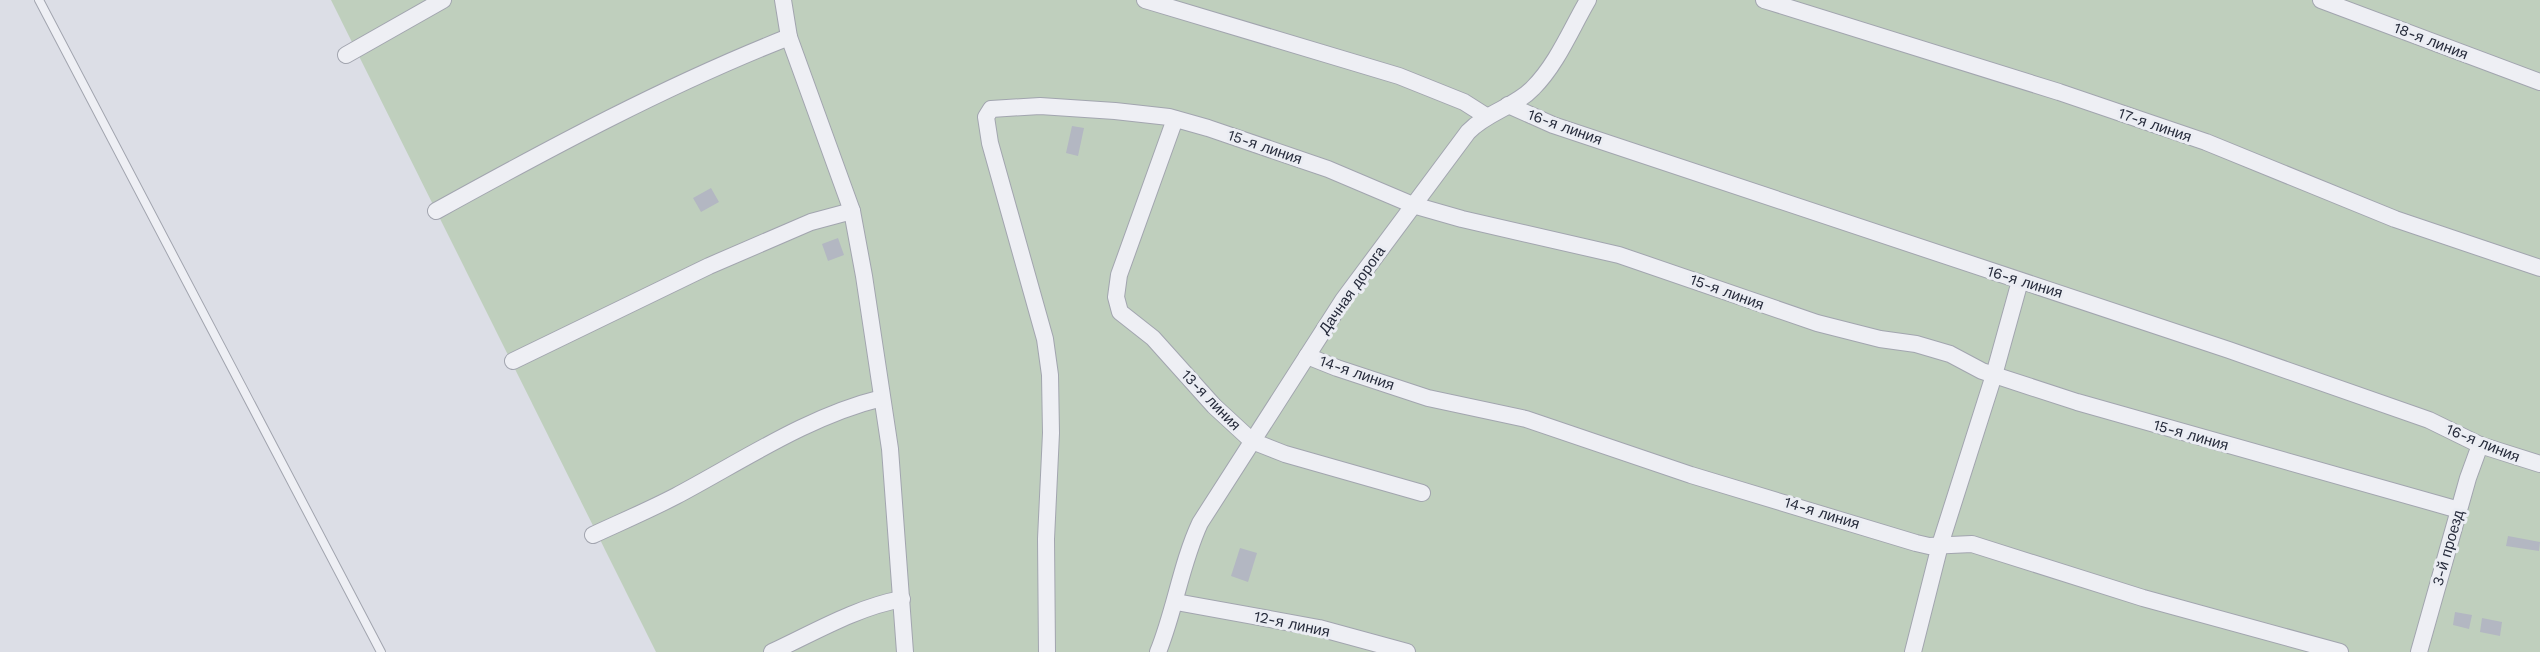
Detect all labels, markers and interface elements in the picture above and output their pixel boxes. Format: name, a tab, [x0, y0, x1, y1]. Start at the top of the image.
street label: 18-я линия	[2391, 19, 2471, 63]
street label: 17-я линия	[2116, 104, 2194, 146]
street label: 16-я линия	[1525, 105, 1605, 149]
street label: 15-я линия	[1225, 126, 1305, 168]
street label: Дачная дорога	[1315, 242, 1389, 337]
street label: 16-я линия	[1985, 262, 2065, 302]
street label: 15-я линия	[1688, 270, 1766, 314]
street label: 14-я линия	[1317, 352, 1397, 394]
street label: 13-я линия	[1178, 366, 1244, 434]
street label: 15-я линия	[2151, 416, 2231, 454]
street label: 16-я линия	[2444, 420, 2522, 466]
street label: 14-я линия	[1782, 493, 1862, 533]
street label: 3-й проезд	[2429, 508, 2467, 588]
street label: 12-я линия	[1252, 607, 1332, 641]

